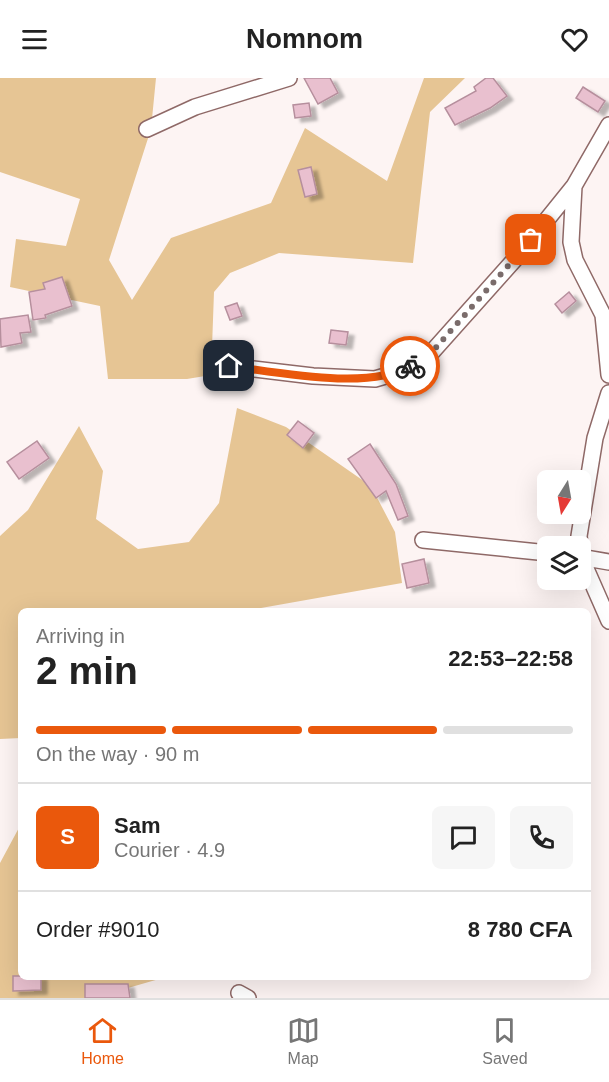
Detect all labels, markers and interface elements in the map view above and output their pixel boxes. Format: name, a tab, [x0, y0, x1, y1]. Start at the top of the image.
icon: menu	[18, 23, 51, 56]
icon: heart	[558, 23, 591, 56]
text: Nomnom	[246, 24, 363, 54]
pin	[505, 214, 556, 265]
icon: bag	[514, 223, 547, 256]
courier	[380, 336, 440, 396]
pin	[203, 340, 254, 391]
icon: home	[212, 349, 245, 382]
icon: bike	[394, 350, 427, 383]
north arrow	[537, 470, 591, 524]
map controls	[537, 470, 591, 590]
button: layers	[537, 536, 591, 590]
text: Arriving in	[36, 625, 125, 647]
text: 22:53–22:58	[448, 646, 573, 671]
text: 2 min	[36, 649, 138, 692]
text: On the way · 90 m	[36, 743, 199, 765]
button: chat	[432, 806, 495, 869]
button: phone	[510, 806, 573, 869]
text: Sam	[114, 813, 160, 838]
text: S	[60, 824, 75, 849]
text: Courier · 4.9	[114, 839, 225, 861]
text: Order #9010	[36, 917, 160, 942]
text: 8 780 CFA	[468, 917, 573, 942]
tab: Home	[81, 1014, 124, 1068]
tab: Map	[287, 1014, 320, 1068]
tab: Saved	[482, 1014, 528, 1068]

